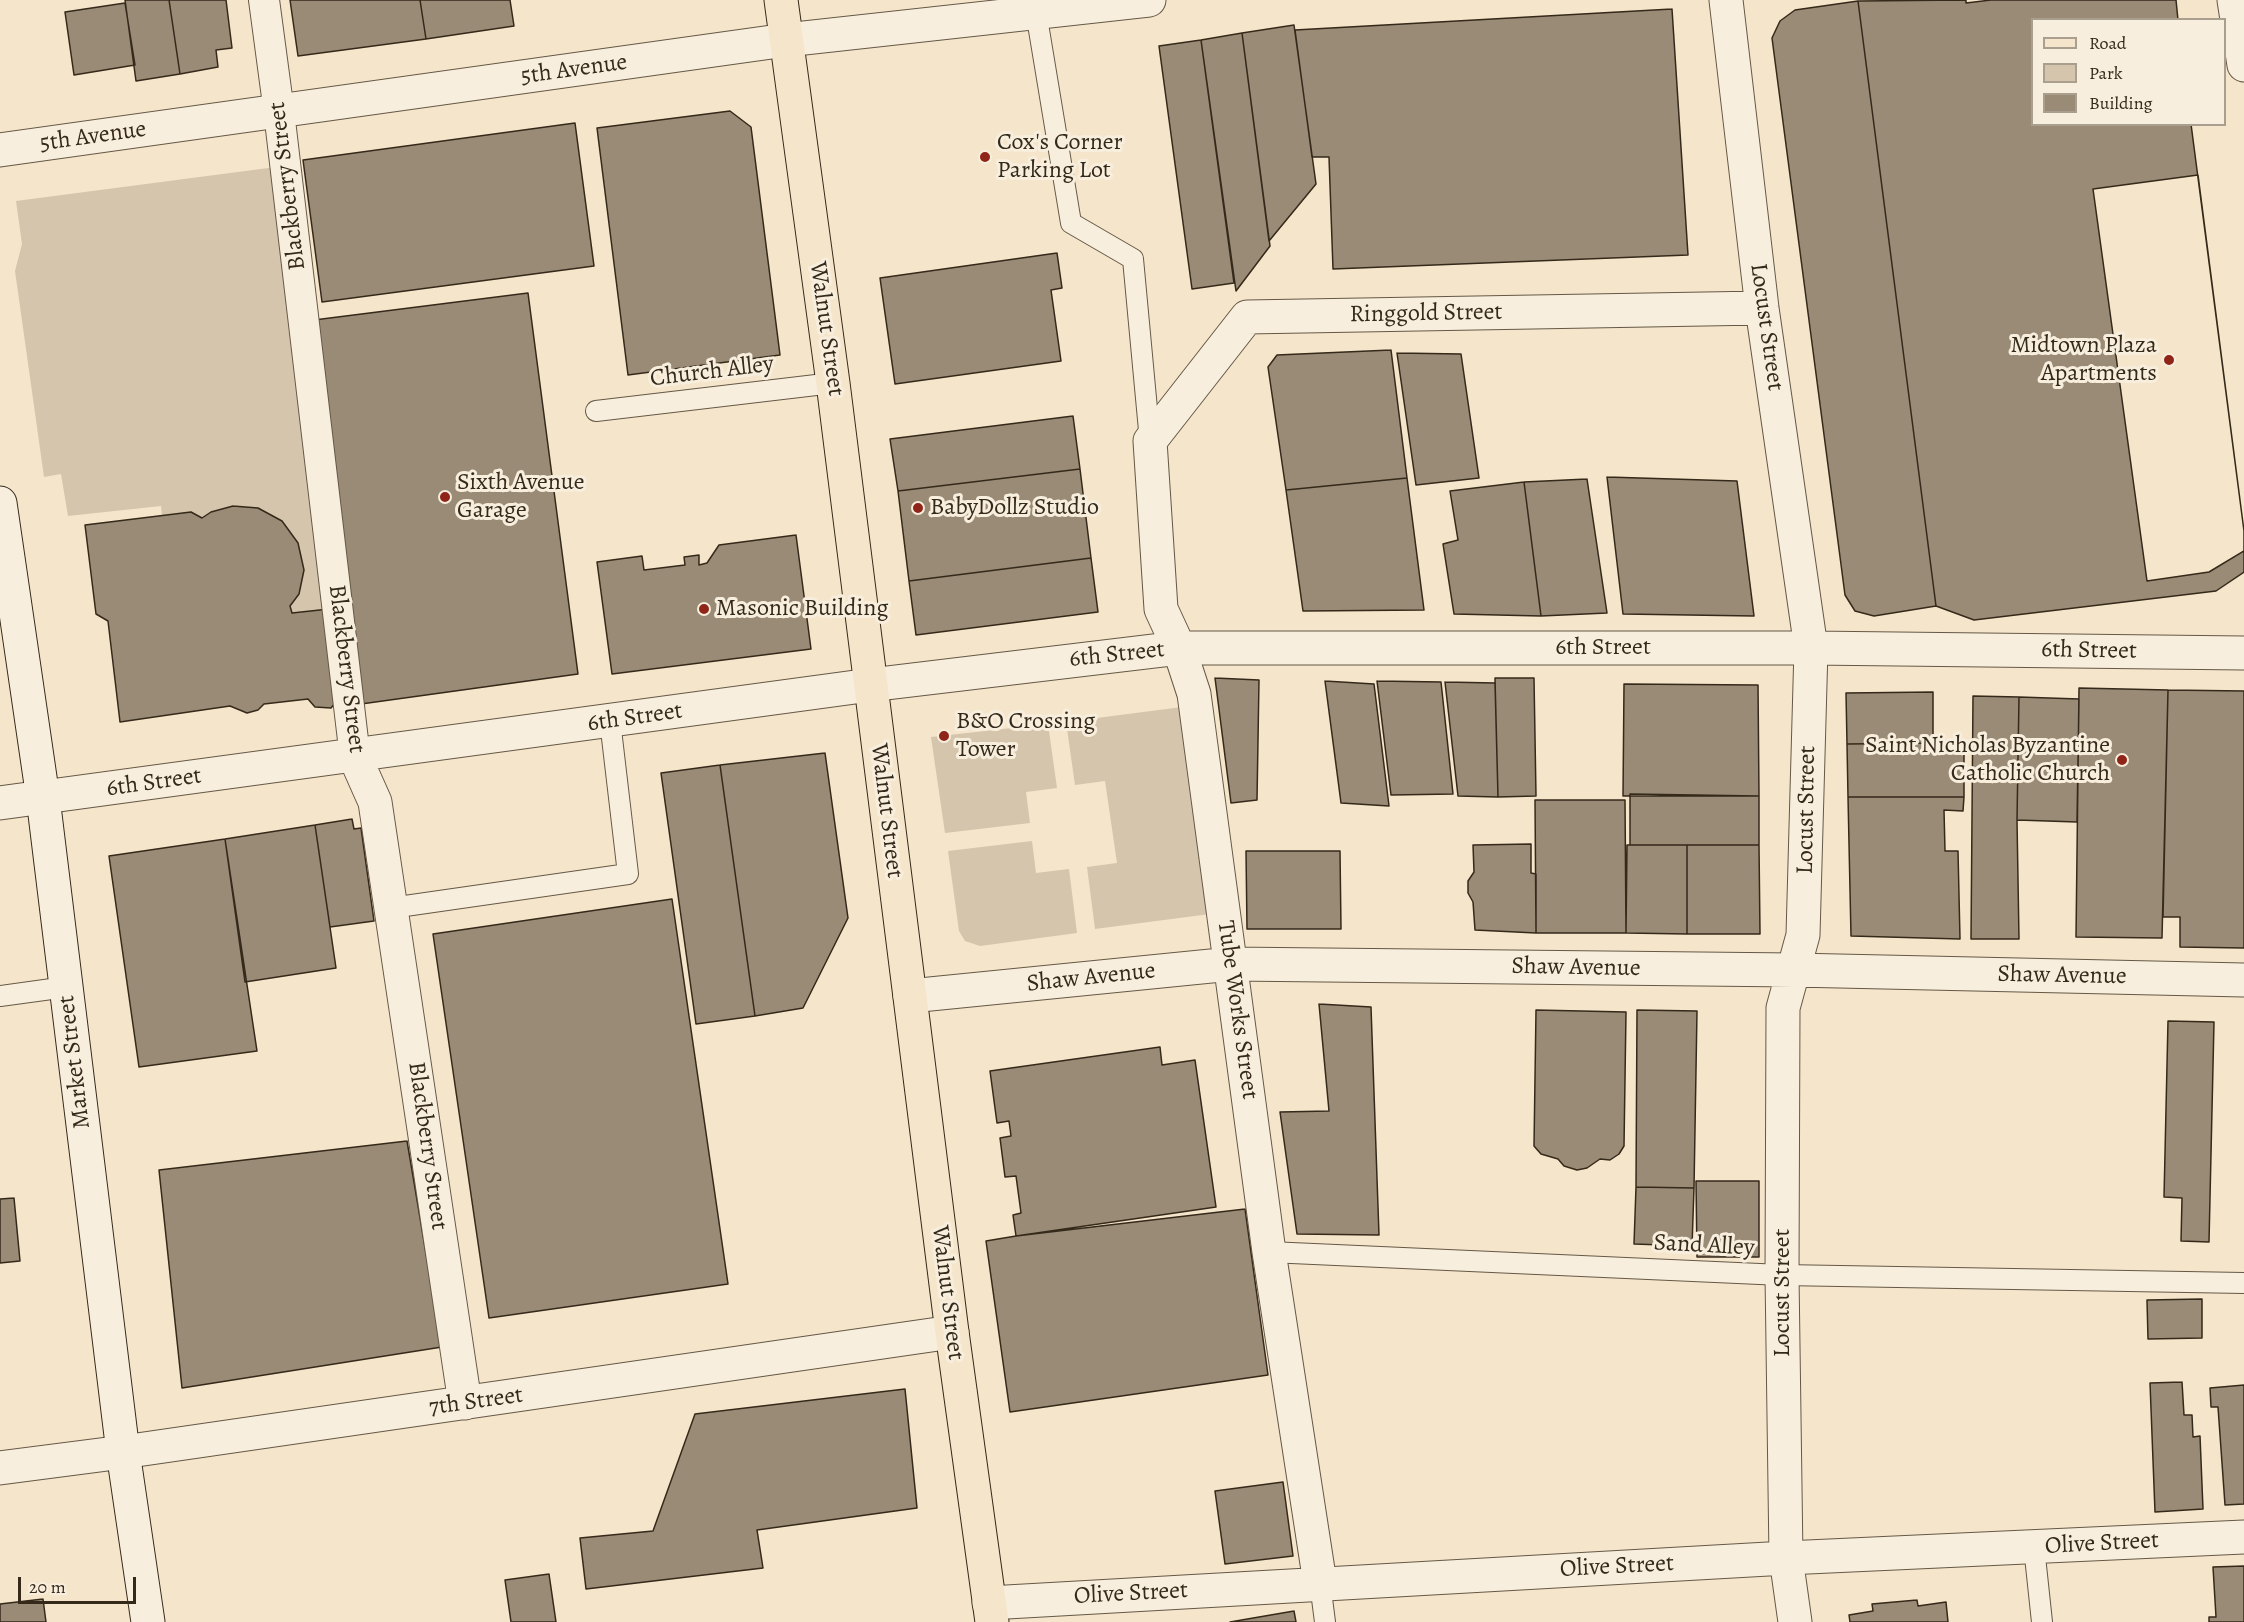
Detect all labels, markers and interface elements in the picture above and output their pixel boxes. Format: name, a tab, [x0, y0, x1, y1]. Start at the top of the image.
legend	[2031, 18, 2226, 126]
text: Road	[2089, 31, 2126, 55]
street label: 5th Avenue	[519, 48, 629, 92]
text: Park	[2089, 61, 2123, 85]
text: Building	[2089, 91, 2153, 115]
street label: Blackberry Street	[263, 100, 313, 272]
street label: 5th Avenue	[38, 115, 148, 159]
place label: Cox's Corner Parking Lot	[997, 129, 1123, 185]
marker: Cox's Corner Parking Lot	[978, 150, 992, 164]
street label: Walnut Street	[802, 260, 850, 398]
street label: Locust Street	[1743, 261, 1789, 393]
street label: Ringgold Street	[1349, 298, 1503, 330]
place label: Midtown Plaza Apartments	[2010, 332, 2157, 388]
street label: Church Alley	[649, 350, 775, 394]
marker: Midtown Plaza Apartments	[2162, 353, 2176, 367]
place label: Sixth Avenue Garage	[457, 469, 585, 525]
marker: Sixth Avenue Garage	[438, 490, 452, 504]
place label: BabyDollz Studio	[930, 494, 1099, 522]
marker: BabyDollz Studio	[911, 501, 925, 515]
street label: Blackberry Street	[321, 583, 371, 755]
place label: Masonic Building	[716, 595, 888, 623]
marker: Masonic Building	[697, 602, 711, 616]
street label: 6th Street	[1555, 634, 1651, 662]
street label: 6th Street	[1068, 636, 1166, 674]
street label: 6th Street	[2041, 636, 2137, 666]
street label: 6th Street	[586, 697, 684, 739]
place label: B&O Crossing Tower	[956, 708, 1095, 764]
marker: B&O Crossing Tower	[937, 729, 951, 743]
place label: Saint Nicholas Byzantine Catholic Church	[1865, 732, 2110, 788]
street label: Walnut Street	[863, 742, 909, 880]
street label: Locust Street	[1791, 745, 1823, 875]
marker: Saint Nicholas Byzantine Catholic Church	[2115, 753, 2129, 767]
street label: 6th Street	[105, 762, 203, 804]
street label: Tube Works Street	[1210, 919, 1264, 1101]
street label: Shaw Avenue	[1511, 952, 1641, 984]
street label: Shaw Avenue	[1025, 957, 1157, 999]
street label: Shaw Avenue	[1997, 960, 2127, 992]
street label: Market Street	[53, 994, 97, 1130]
street label: Blackberry Street	[401, 1060, 453, 1232]
street label: Walnut Street	[924, 1224, 970, 1362]
street label: Sand Alley	[1653, 1229, 1755, 1263]
street label: Locust Street	[1769, 1229, 1797, 1357]
street label: 7th Street	[427, 1381, 525, 1423]
street label: Olive Street	[2044, 1527, 2160, 1561]
street label: Olive Street	[1559, 1550, 1675, 1584]
scale bar	[21, 1565, 140, 1603]
text: 20 m	[29, 1575, 66, 1599]
street label: Olive Street	[1073, 1577, 1189, 1611]

